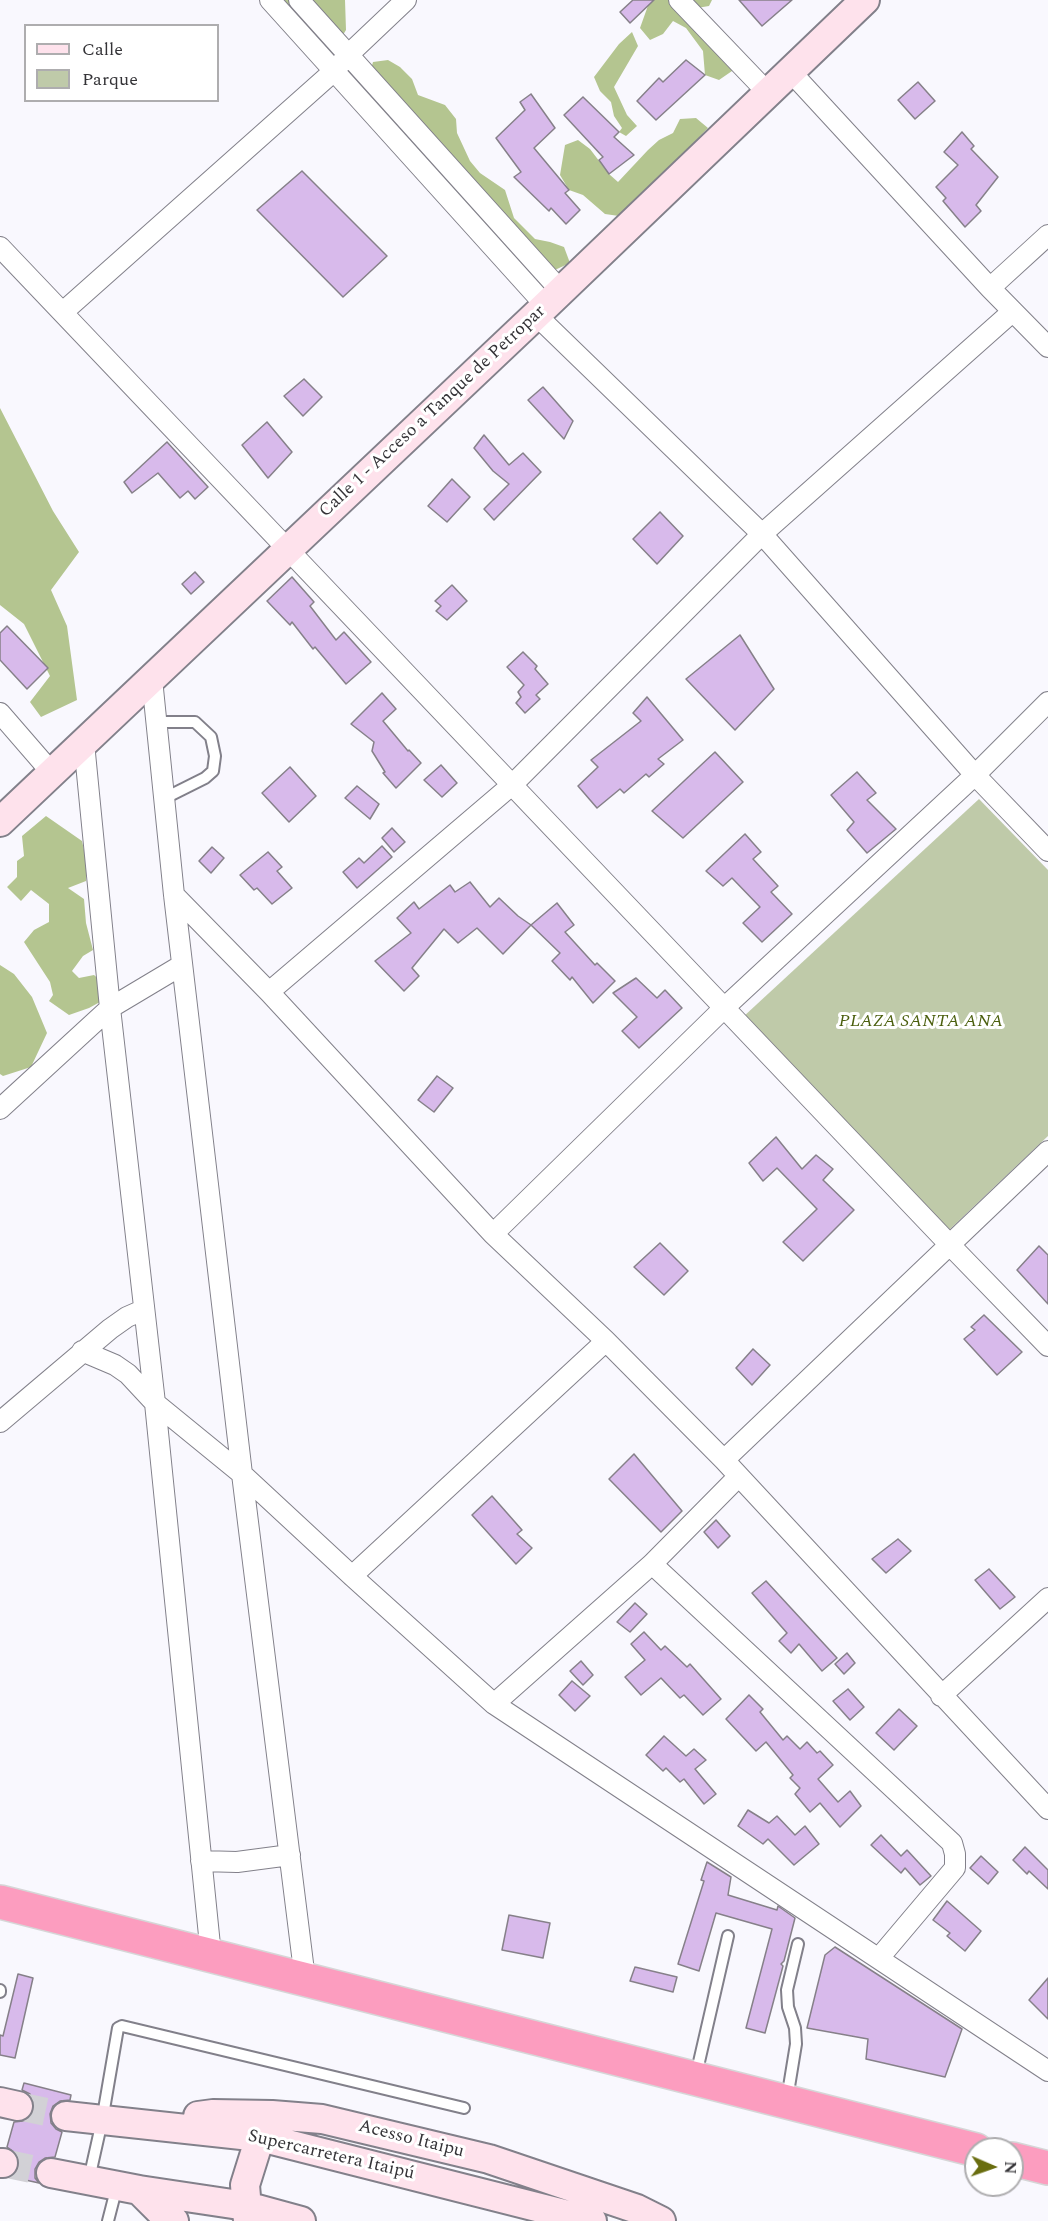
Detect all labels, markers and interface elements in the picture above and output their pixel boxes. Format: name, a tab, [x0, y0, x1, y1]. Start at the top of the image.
legend	[24, 24, 219, 102]
text: Calle	[82, 36, 123, 63]
text: Parque	[82, 66, 138, 93]
street label: Calle 1 - Acceso a Tanque de Petropar	[315, 301, 551, 523]
park label: PLAZA SANTA ANA	[839, 1011, 1003, 1033]
street label: Acesso Itaipu	[356, 2116, 466, 2164]
street label: Supercarretera Itaipú	[246, 2126, 416, 2186]
north arrow	[964, 2137, 1024, 2197]
text: N	[998, 2161, 1022, 2175]

